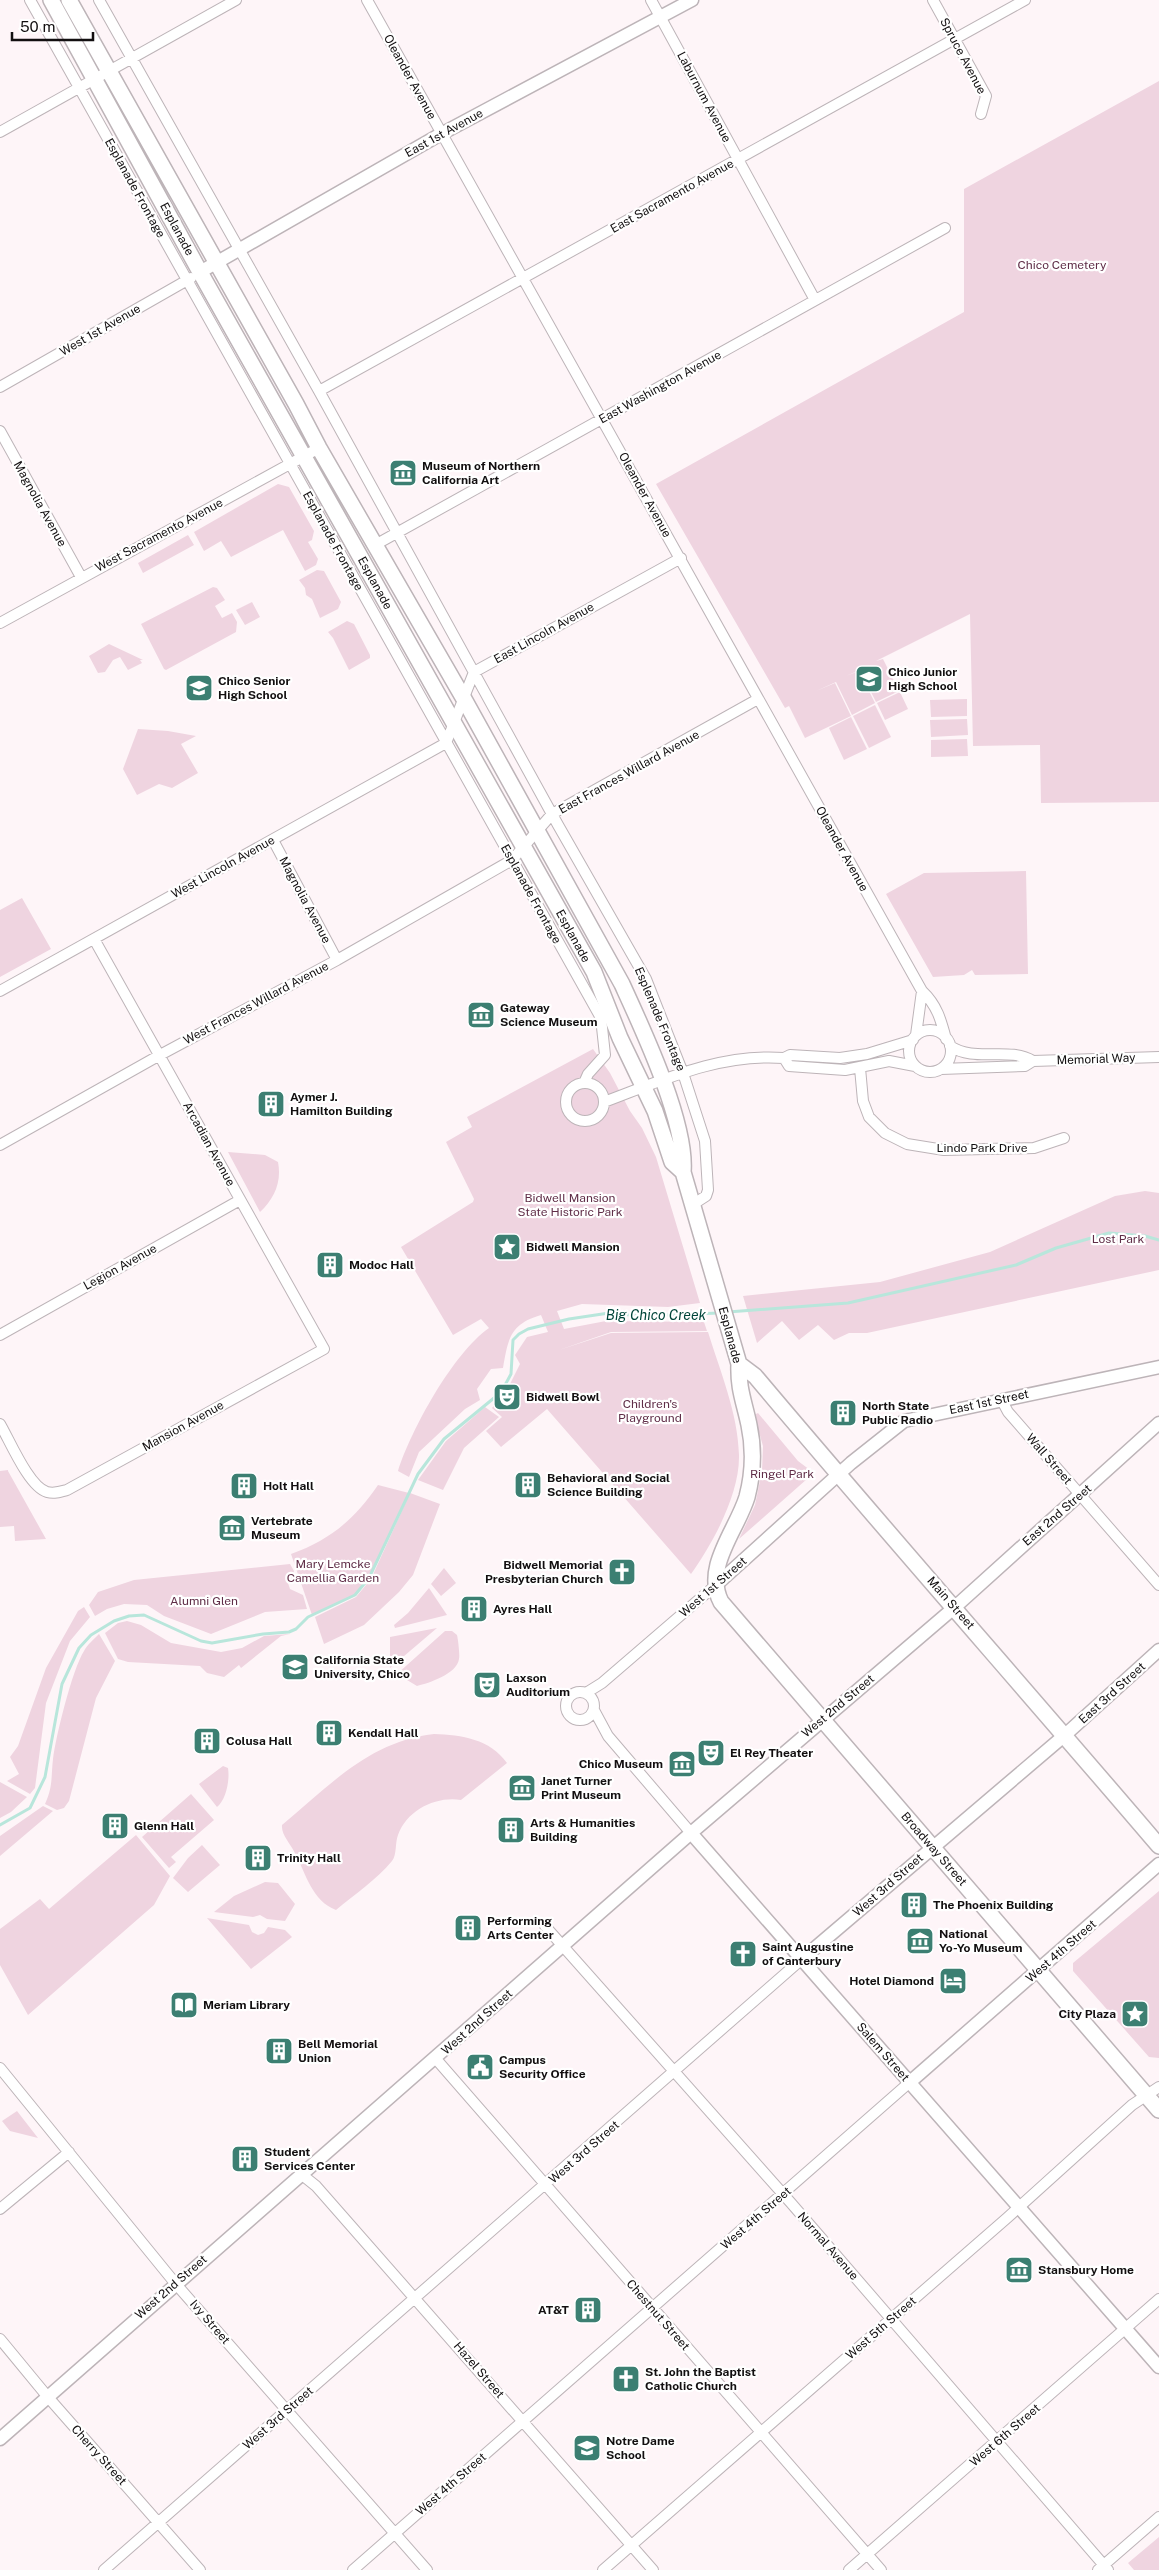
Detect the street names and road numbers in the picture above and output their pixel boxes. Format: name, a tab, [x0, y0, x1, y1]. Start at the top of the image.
street label: Spruce Avenue	[937, 16, 989, 97]
street label: Oleander Avenue	[381, 32, 439, 122]
street label: Laburnum Avenue	[674, 49, 734, 145]
street label: East 1st Avenue	[403, 106, 486, 160]
street label: Esplanade Frontage	[102, 136, 168, 240]
street label: East Sacramento Avenue	[608, 156, 736, 236]
street label: Esplanade	[157, 200, 197, 258]
street label: West 1st Avenue	[57, 301, 143, 359]
street label: East Washington Avenue	[596, 347, 724, 426]
street label: Oleander Avenue	[616, 450, 674, 540]
street label: Magnolia Avenue	[11, 459, 69, 549]
street label: Esplanade Frontage	[300, 489, 366, 593]
street label: West Sacramento Avenue	[93, 495, 225, 575]
street label: Esplanade	[355, 554, 395, 612]
street label: East Lincoln Avenue	[492, 600, 597, 666]
street label: East Frances Willard Avenue	[556, 727, 702, 817]
street label: Oleander Avenue	[813, 804, 871, 894]
street label: West Lincoln Avenue	[169, 833, 277, 901]
street label: Esplanade Frontage	[498, 842, 564, 946]
street label: Magnolia Avenue	[276, 854, 334, 946]
street label: Esplanade	[553, 907, 593, 965]
street label: West Frances Willard Avenue	[181, 959, 331, 1047]
street label: Esplenade Frontage	[632, 965, 688, 1073]
street label: Memorial Way	[1056, 1051, 1136, 1067]
street label: Arcadian Avenue	[180, 1099, 238, 1189]
street label: Lindo Park Drive	[937, 1141, 1028, 1155]
street label: Legion Avenue	[81, 1241, 159, 1293]
street label: Esplanade	[716, 1305, 744, 1365]
street label: East 1st Street	[948, 1387, 1030, 1417]
street label: Mansion Avenue	[140, 1398, 226, 1454]
street label: Wall Street	[1023, 1431, 1075, 1487]
street label: East 2nd Street	[1020, 1481, 1095, 1549]
street label: West 1st Street	[676, 1554, 750, 1620]
street label: Main Street	[924, 1574, 978, 1632]
street label: East 3rd Street	[1076, 1659, 1148, 1727]
street label: West 2nd Street	[799, 1671, 877, 1740]
street label: Broadway Street	[898, 1809, 970, 1889]
street label: West 3rd Street	[850, 1850, 926, 1919]
street label: West 4th Street	[1023, 1917, 1099, 1985]
street label: West 2nd Street	[439, 1986, 516, 2057]
street label: Salem Street	[854, 2020, 912, 2084]
street label: West 3rd Street	[546, 2117, 622, 2186]
street label: West 4th Street	[718, 2184, 794, 2252]
street label: Normal Avenue	[795, 2209, 861, 2283]
street label: West 2nd Street	[132, 2252, 210, 2322]
street label: Chestnut Street	[623, 2277, 693, 2353]
street label: West 5th Street	[843, 2293, 919, 2362]
street label: Ivy Street	[187, 2297, 233, 2347]
street label: Hazel Street	[451, 2339, 507, 2401]
street label: West 3rd Street	[240, 2383, 316, 2452]
street label: West 6th Street	[967, 2401, 1043, 2469]
street label: Cherry Street	[68, 2422, 130, 2488]
street label: West 4th Street	[413, 2450, 489, 2518]

